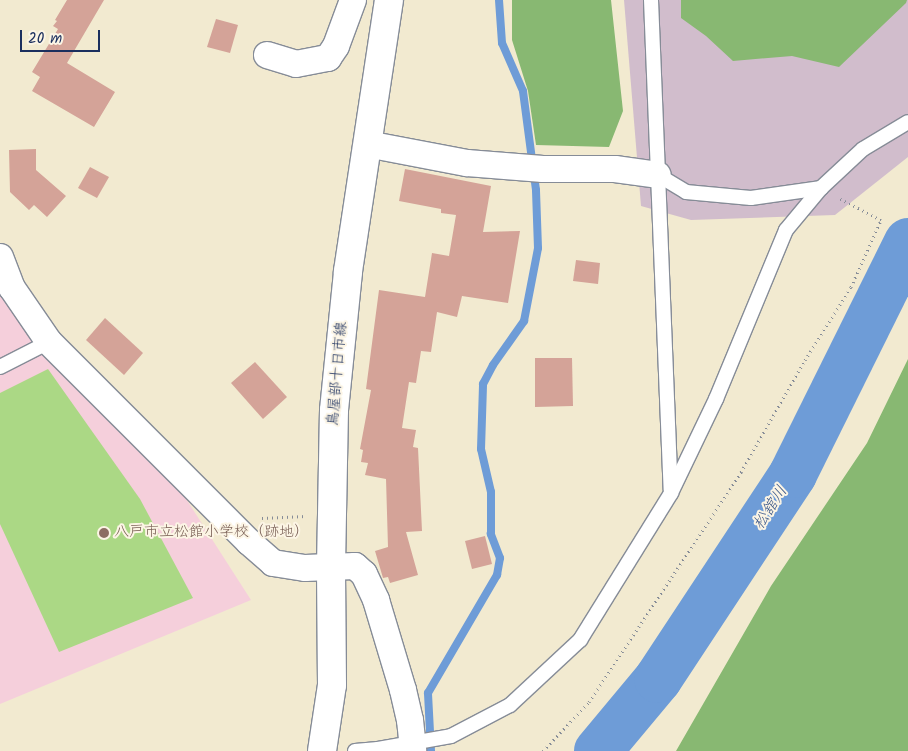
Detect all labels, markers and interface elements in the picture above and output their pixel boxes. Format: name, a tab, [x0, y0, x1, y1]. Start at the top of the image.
scale bar	[22, 20, 102, 52]
text: 20 m	[28, 27, 62, 51]
street label: 鳥屋部十日市線	[324, 321, 352, 427]
water label: 松舘川	[750, 483, 792, 533]
place label: 八戸市立松館小学校（跡地）	[114, 524, 309, 542]
marker: 八戸市立松館小学校（跡地）	[98, 527, 110, 539]

